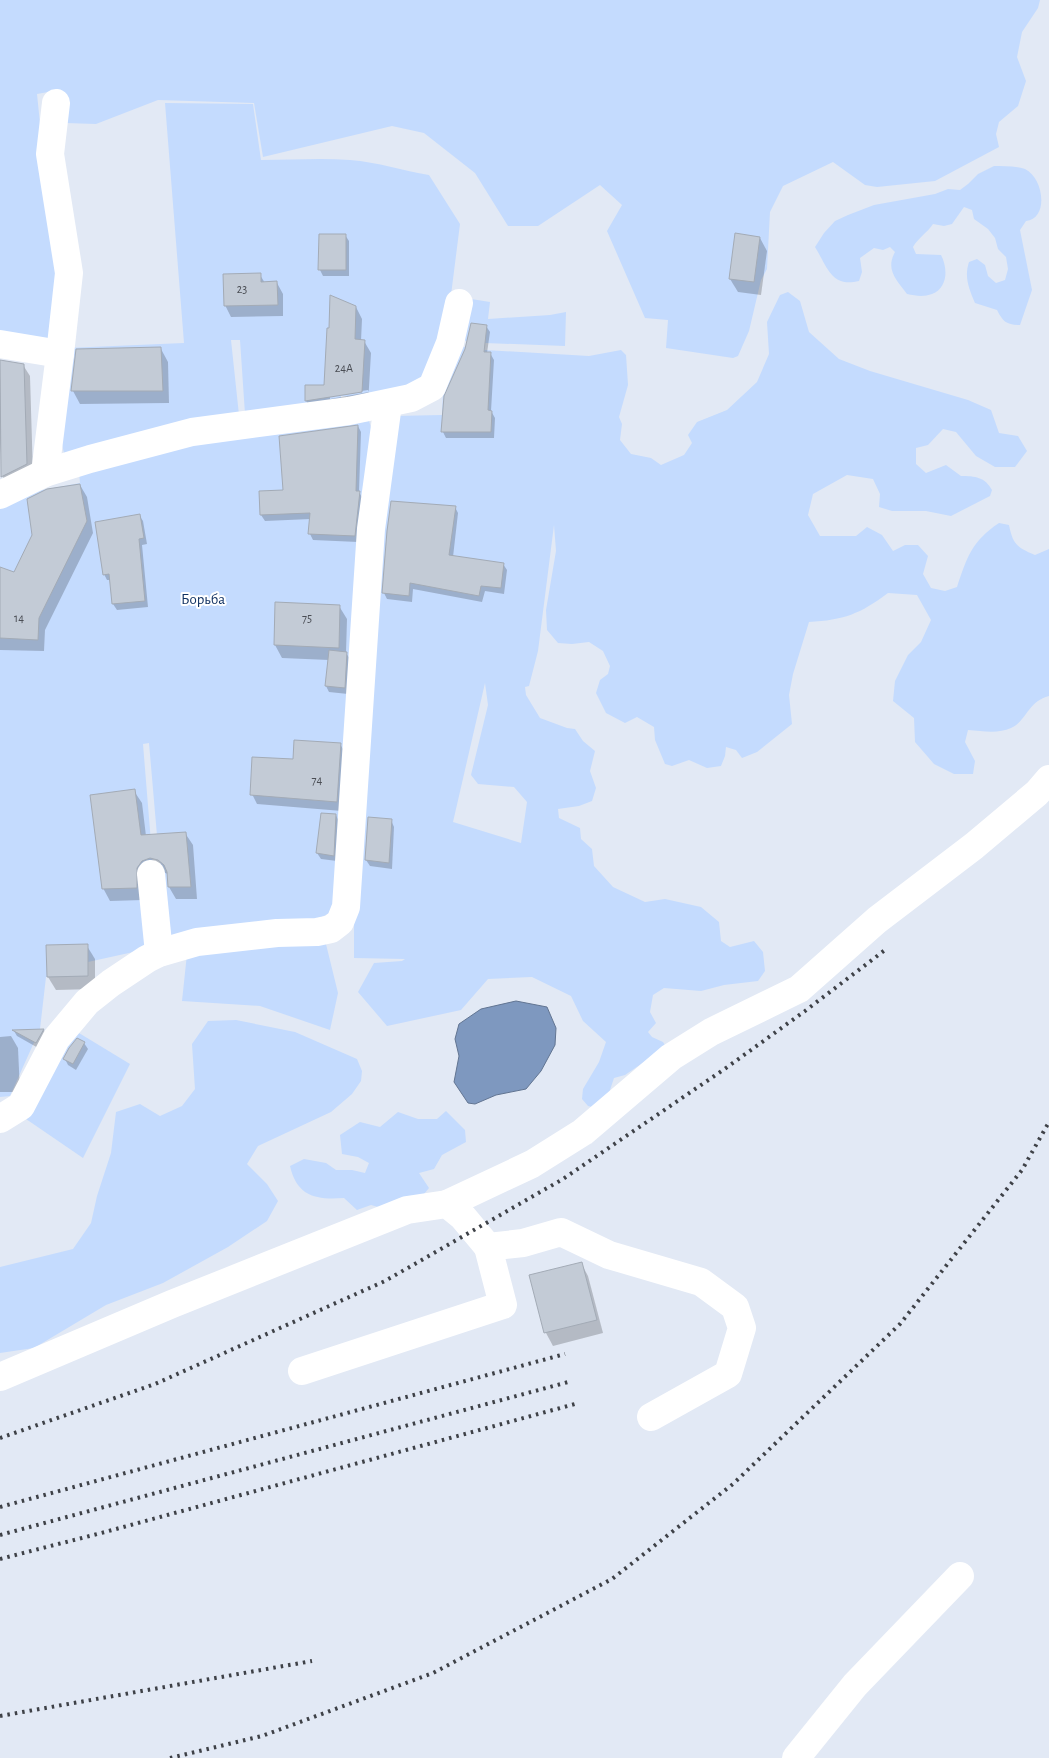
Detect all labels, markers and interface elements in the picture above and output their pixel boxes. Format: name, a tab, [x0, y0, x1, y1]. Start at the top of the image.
house number: 23	[237, 283, 247, 295]
house number: 24А	[335, 362, 353, 374]
park label: Борьба	[181, 592, 225, 607]
house number: 14	[14, 612, 24, 624]
house number: 75	[302, 612, 312, 624]
house number: 74	[312, 774, 323, 786]

